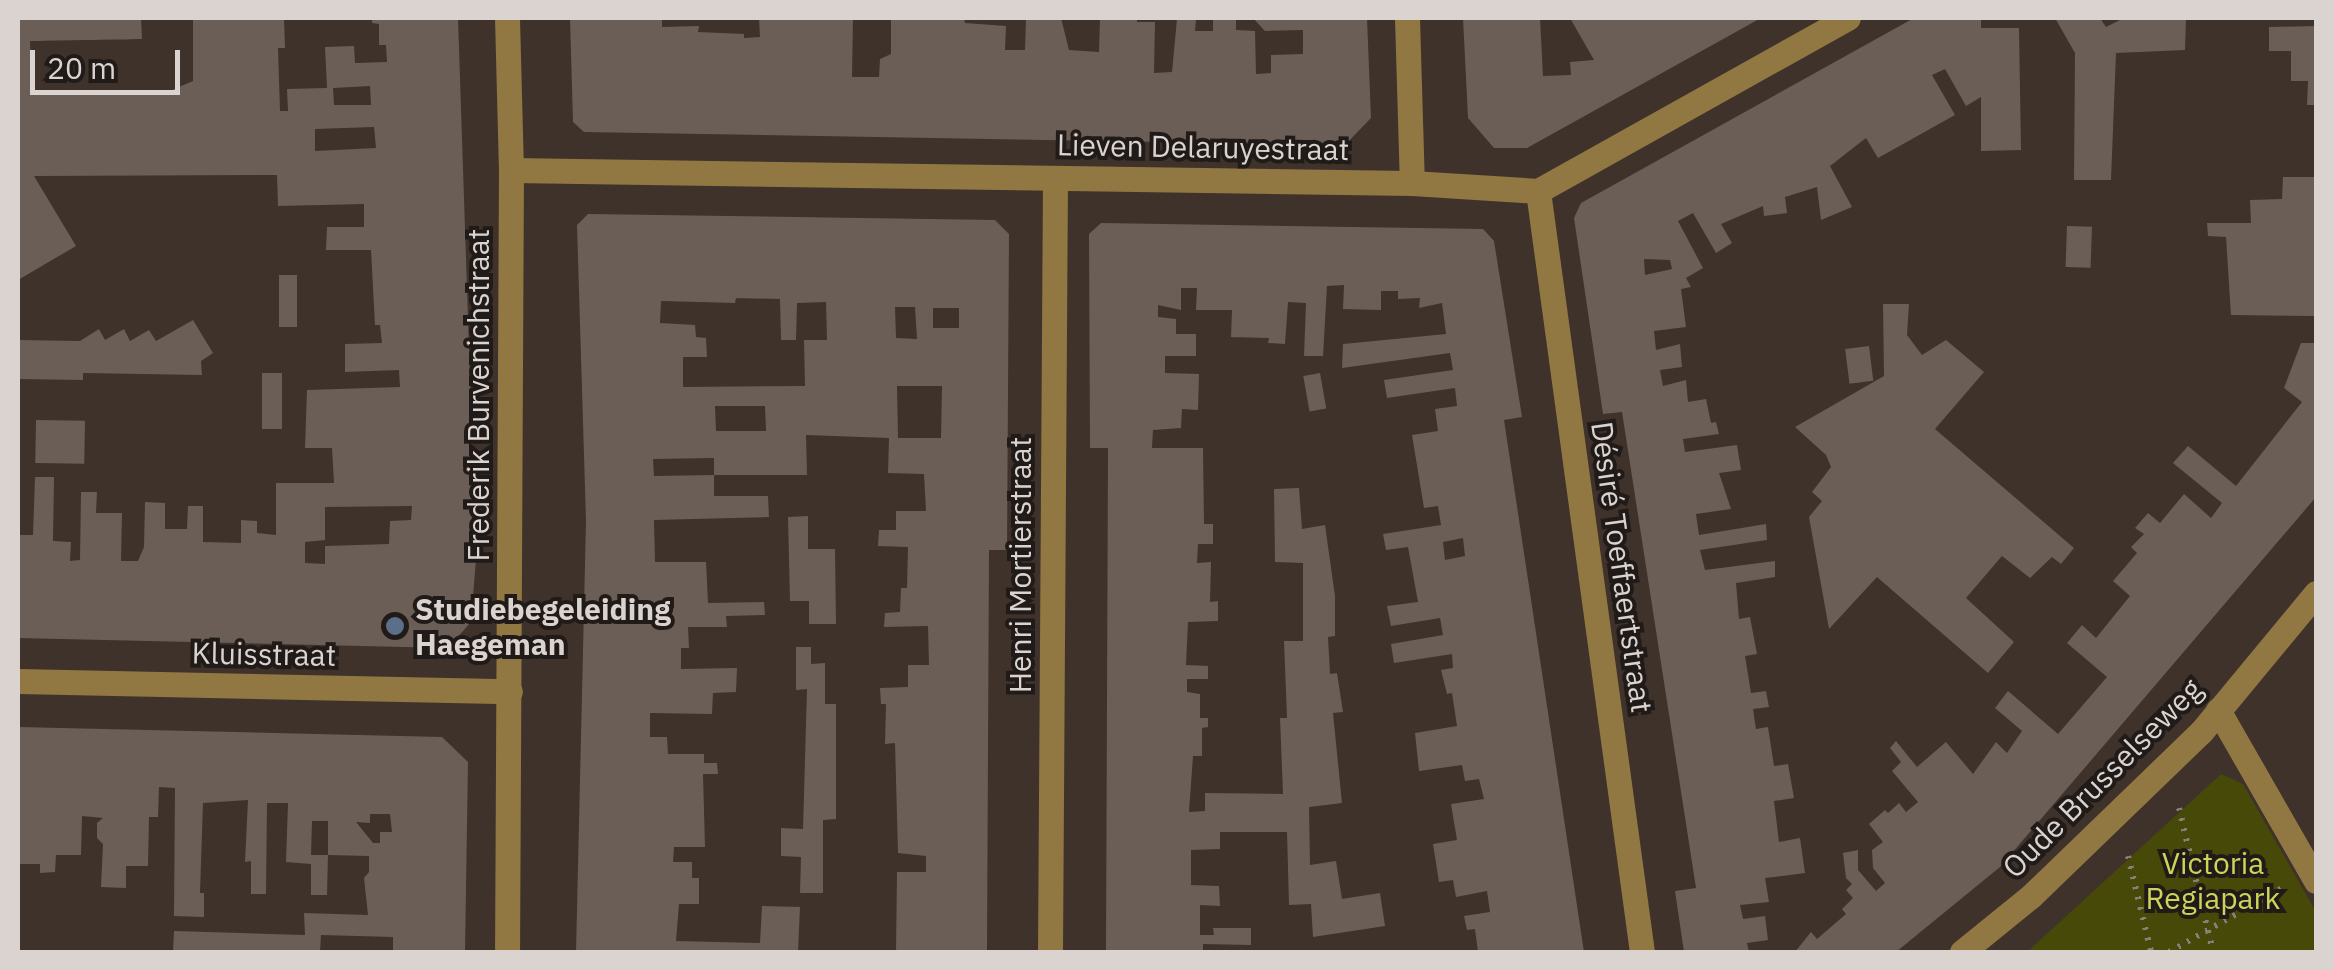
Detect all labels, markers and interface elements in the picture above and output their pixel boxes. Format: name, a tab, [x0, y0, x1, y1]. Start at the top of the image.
scale bar	[35, 30, 185, 92]
text: 20 m	[47, 48, 116, 87]
street label: Lieven Delaruyestraat	[1057, 126, 1349, 168]
street label: Frederik Burvenichstraat	[460, 229, 496, 561]
street label: Désiré Toeffaertstraat	[1584, 419, 1660, 715]
street label: Henri Mortierstraat	[1002, 437, 1038, 693]
place label: Studiebegeleiding Haegeman	[415, 591, 671, 662]
marker: Studiebegeleiding Haegeman	[384, 615, 406, 637]
street label: Kluisstraat	[191, 635, 337, 673]
street label: Oude Brusselseweg	[1995, 671, 2209, 885]
park label: Victoria Regiapark	[2146, 845, 2280, 916]

